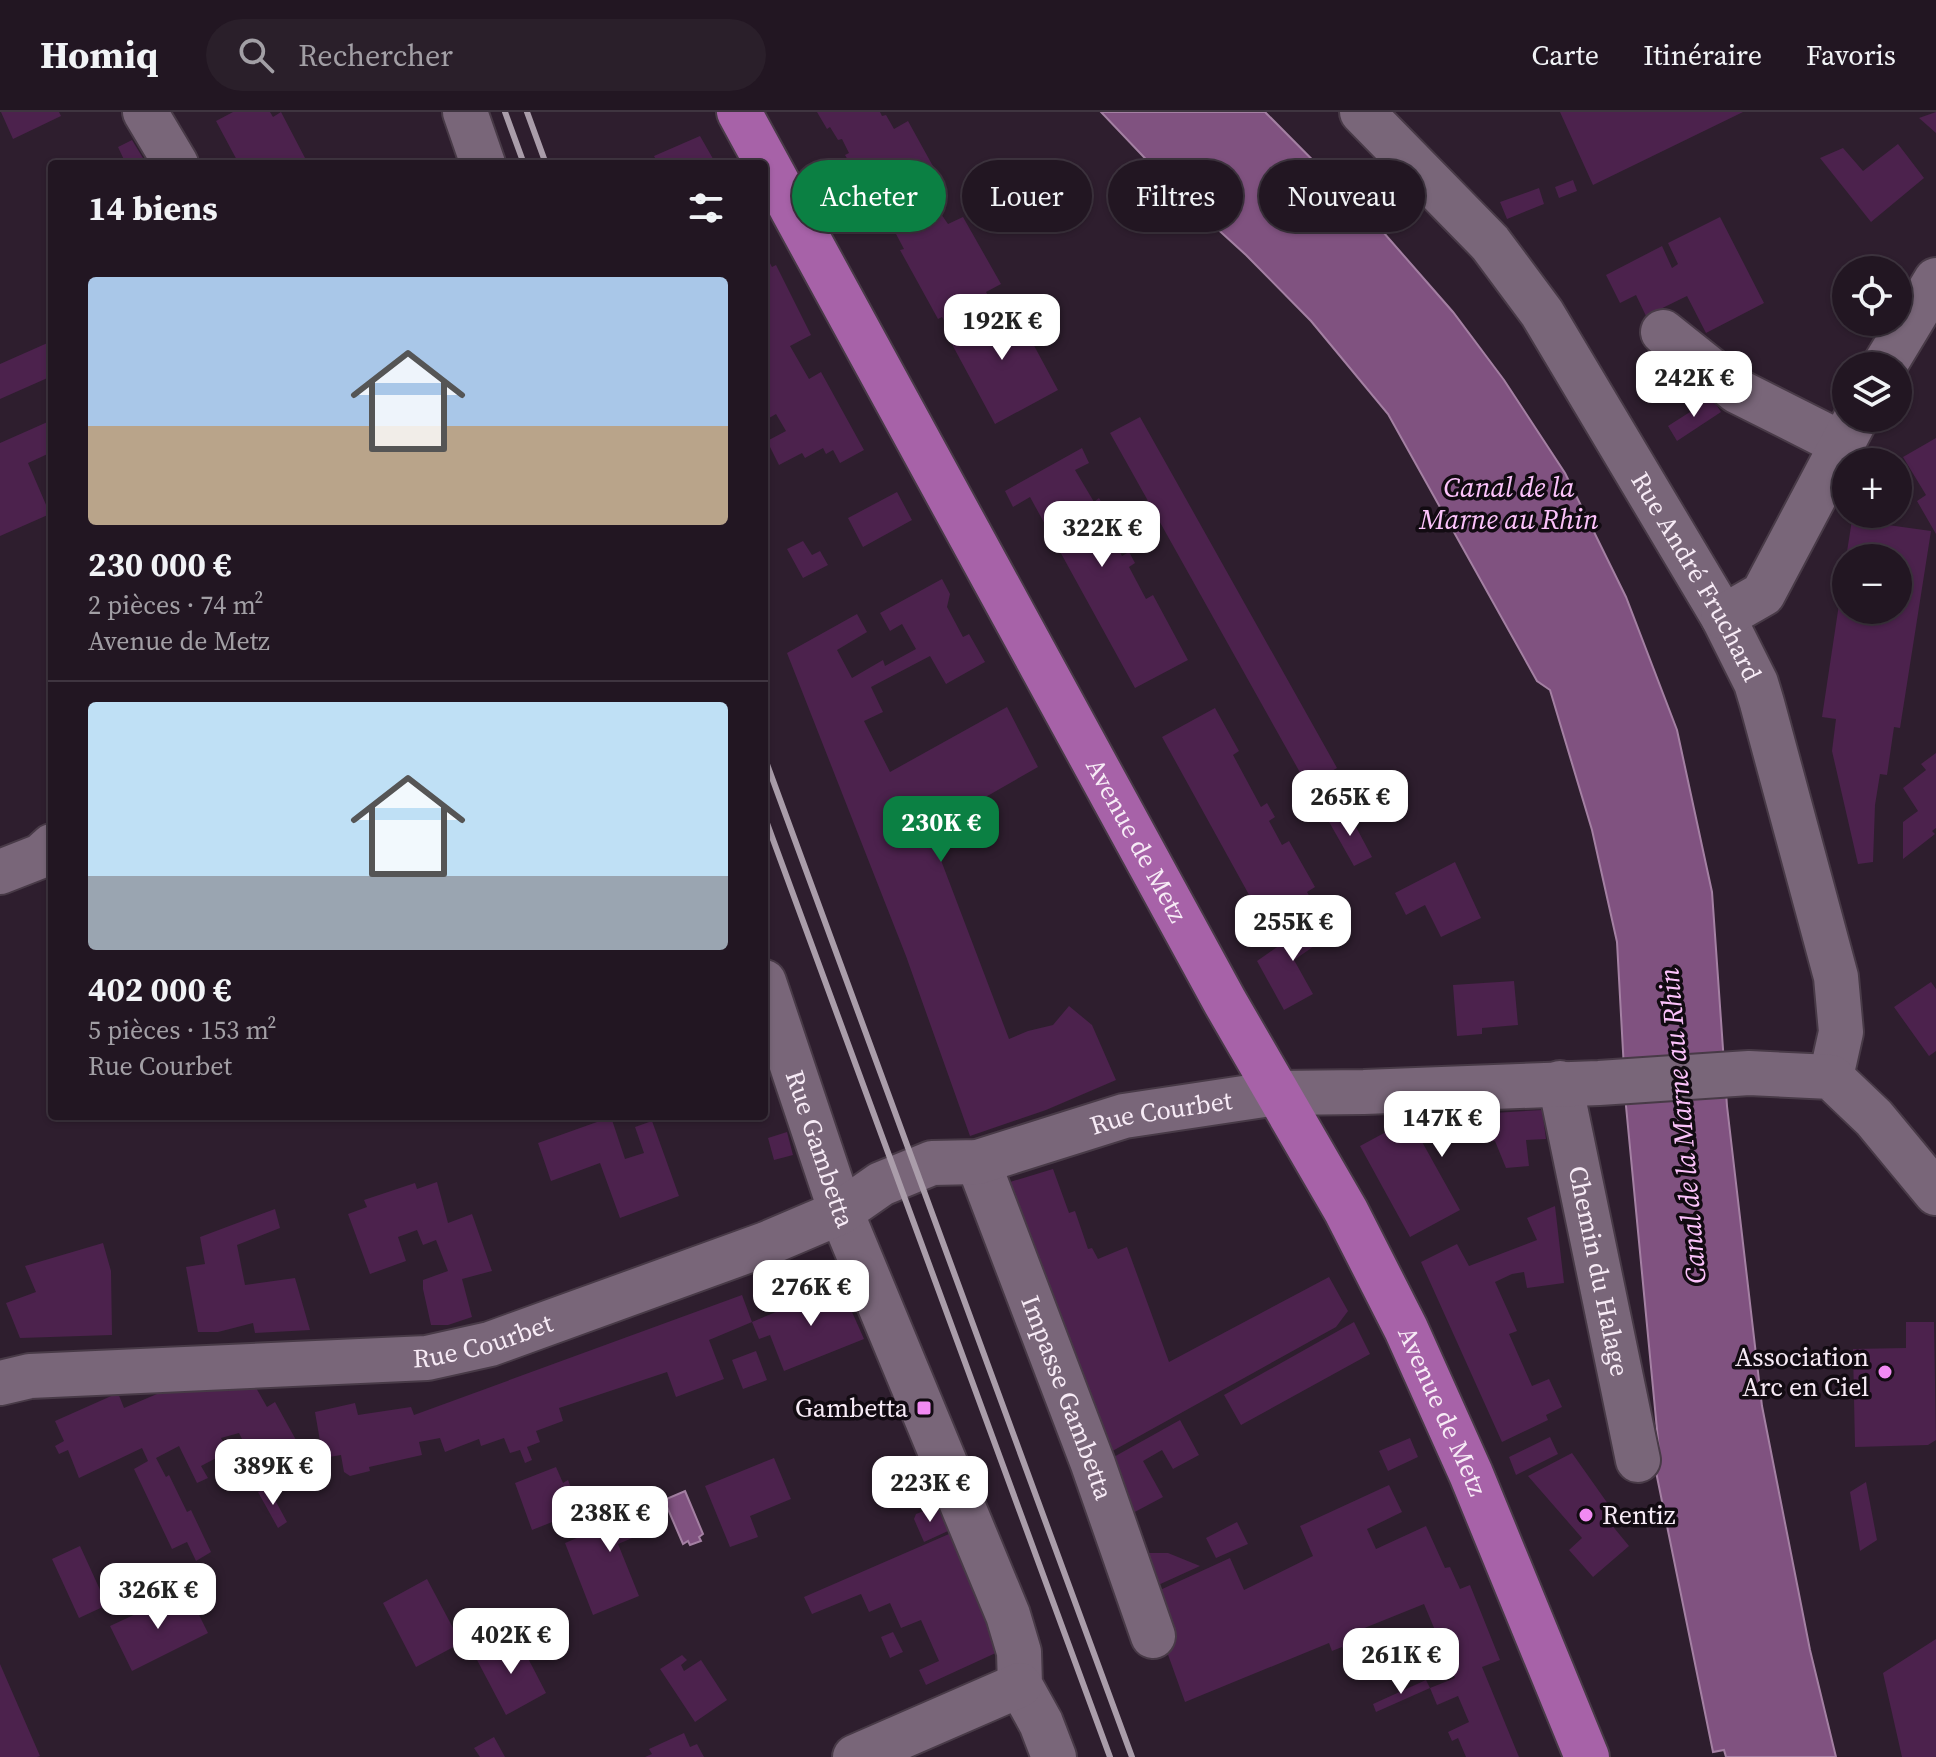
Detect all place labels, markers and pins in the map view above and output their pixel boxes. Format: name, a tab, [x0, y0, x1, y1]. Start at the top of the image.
pin: 192K €	[937, 294, 1067, 362]
pin: 242K €	[1629, 351, 1759, 419]
pin: 322K €	[1037, 501, 1167, 569]
pin: 265K €	[1285, 770, 1415, 838]
pin: 230K €	[876, 796, 1006, 864]
pin: 255K €	[1228, 895, 1358, 963]
pin: 147K €	[1377, 1091, 1507, 1159]
pin: 276K €	[746, 1260, 876, 1328]
place label: Association Arc en Ciel	[1735, 1339, 1869, 1405]
marker: Association Arc en Ciel	[1876, 1363, 1894, 1381]
place label: Gambetta	[795, 1390, 909, 1426]
marker: Gambetta	[915, 1399, 933, 1417]
pin: 389K €	[208, 1439, 338, 1507]
pin: 223K €	[865, 1456, 995, 1524]
pin: 238K €	[545, 1486, 675, 1554]
place label: Rentiz	[1602, 1497, 1676, 1533]
marker: Rentiz	[1577, 1506, 1595, 1524]
pin: 326K €	[93, 1563, 223, 1631]
pin: 402K €	[446, 1608, 576, 1676]
pin: 261K €	[1336, 1628, 1466, 1696]

